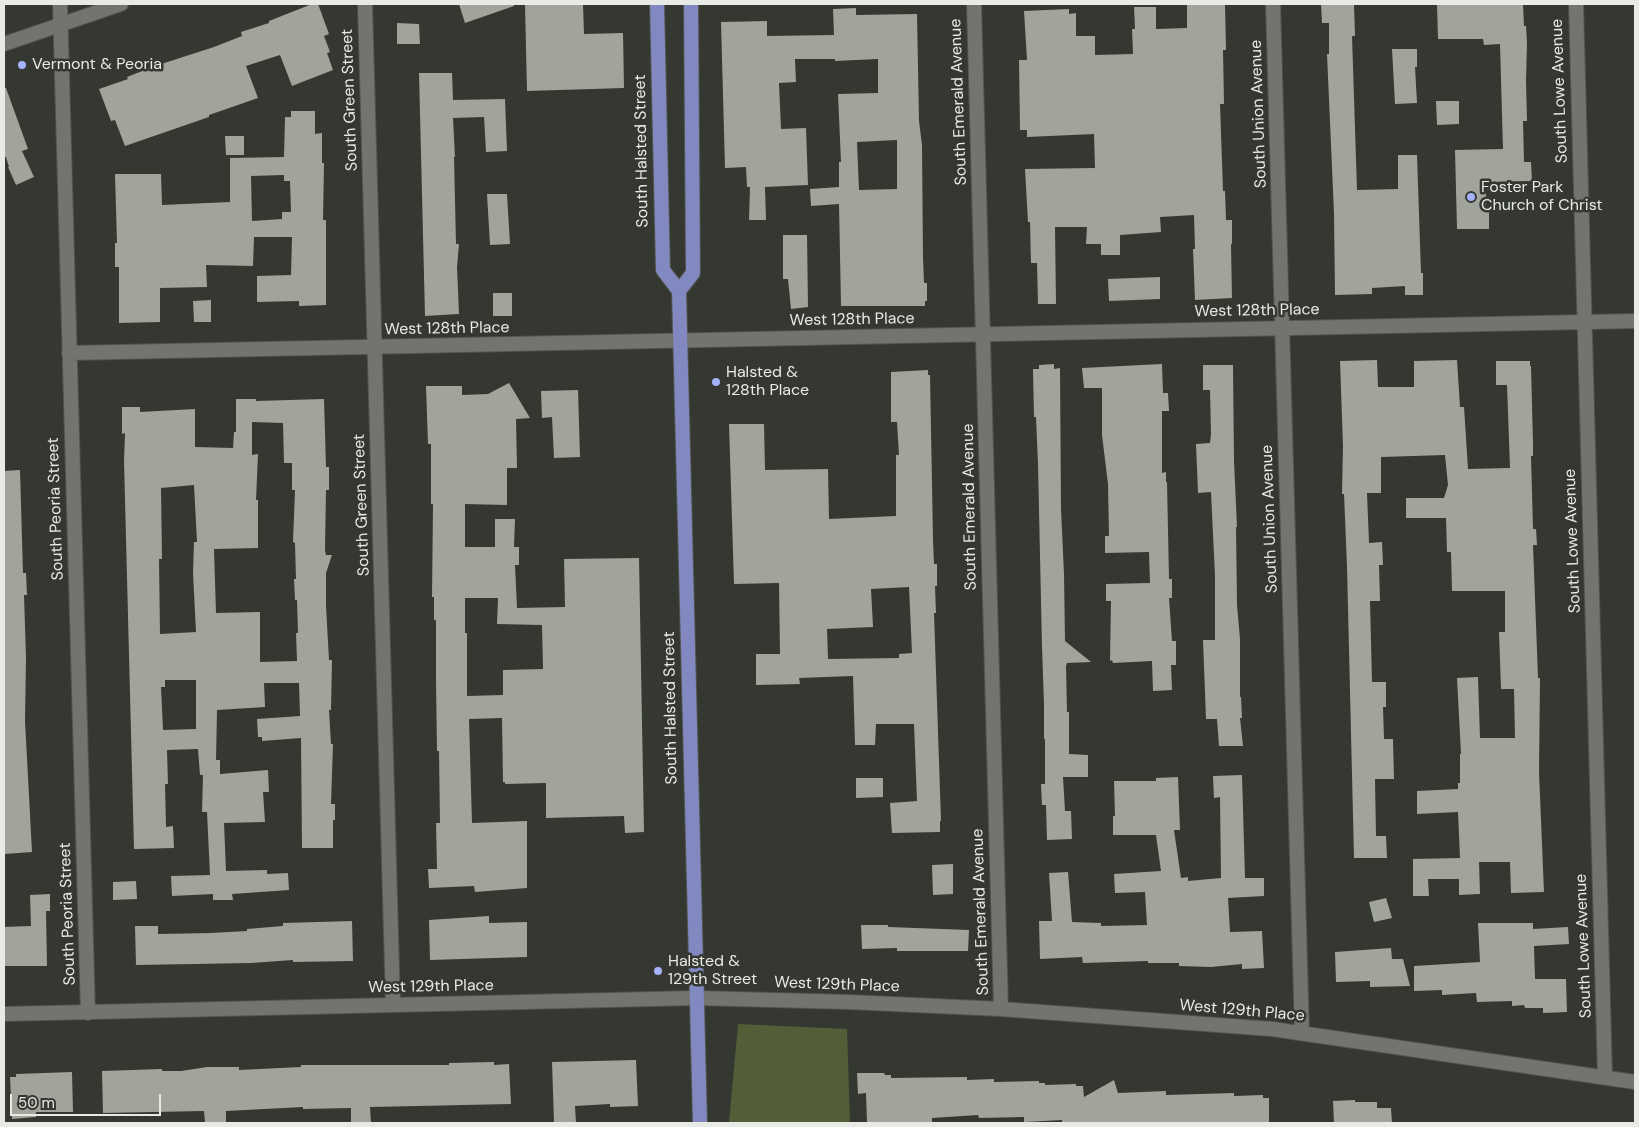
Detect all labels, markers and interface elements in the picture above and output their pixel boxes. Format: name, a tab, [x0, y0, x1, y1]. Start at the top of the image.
street label: South Emerald Avenue	[946, 18, 972, 186]
street label: South Lowe Avenue	[1548, 18, 1572, 164]
street label: South Green Street	[338, 29, 362, 171]
street label: South Union Avenue	[1247, 39, 1271, 189]
place label: Vermont & Peoria	[32, 55, 162, 75]
marker: Vermont & Peoria	[16, 59, 28, 71]
street label: South Halsted Street	[631, 74, 653, 228]
place label: Foster Park Church of Christ	[1481, 178, 1603, 216]
marker: Foster Park Church of Christ	[1465, 191, 1477, 203]
street label: West 128th Place	[1194, 300, 1320, 322]
street label: West 128th Place	[789, 309, 915, 331]
street label: West 128th Place	[384, 318, 510, 340]
place label: Halsted & 128th Place	[726, 363, 809, 401]
marker: Halsted & 128th Place	[710, 376, 722, 388]
street label: South Emerald Avenue	[959, 423, 981, 591]
street label: South Green Street	[350, 434, 374, 576]
street label: South Peoria Street	[44, 437, 68, 581]
street label: South Union Avenue	[1258, 444, 1282, 594]
street label: South Lowe Avenue	[1561, 468, 1585, 614]
street label: South Halsted Street	[660, 631, 682, 785]
street label: South Emerald Avenue	[968, 828, 994, 996]
street label: South Peoria Street	[56, 842, 80, 986]
street label: South Lowe Avenue	[1572, 873, 1596, 1019]
place label: Halsted & 129th Street	[668, 952, 757, 990]
marker: Halsted & 129th Street	[652, 965, 664, 977]
street label: West 129th Place	[774, 973, 900, 997]
street label: West 129th Place	[368, 976, 494, 998]
street label: West 129th Place	[1179, 996, 1305, 1026]
scale bar	[12, 1084, 164, 1116]
text: 50 m	[18, 1093, 55, 1113]

